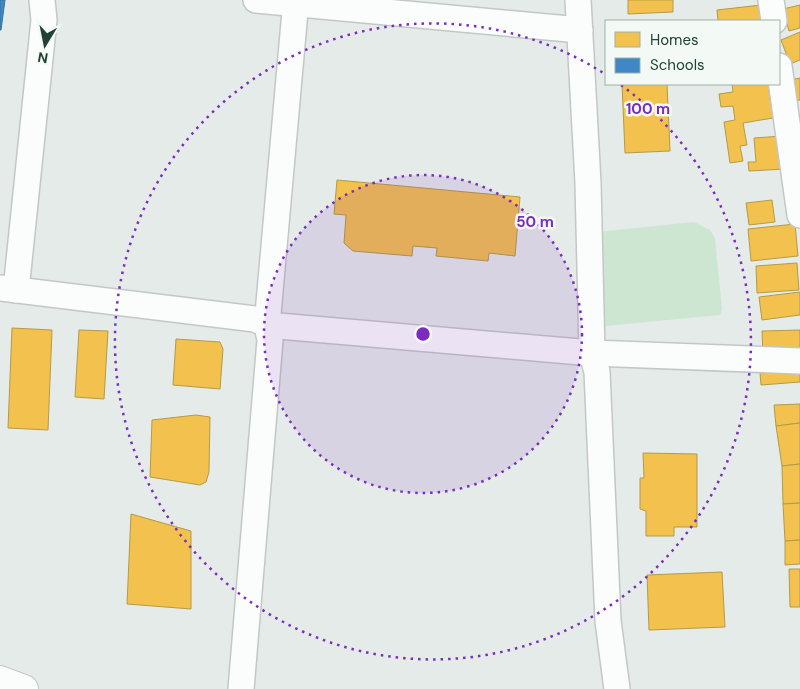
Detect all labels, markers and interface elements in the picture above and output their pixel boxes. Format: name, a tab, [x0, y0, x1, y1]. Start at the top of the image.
north arrow	[20, 20, 70, 70]
legend	[605, 20, 780, 85]
text: Homes	[650, 30, 699, 50]
text: N	[36, 48, 49, 68]
text: Schools	[650, 55, 705, 75]
text: 100 m	[626, 99, 670, 119]
text: 50 m	[516, 212, 554, 232]
centre of rings	[414, 325, 432, 343]

